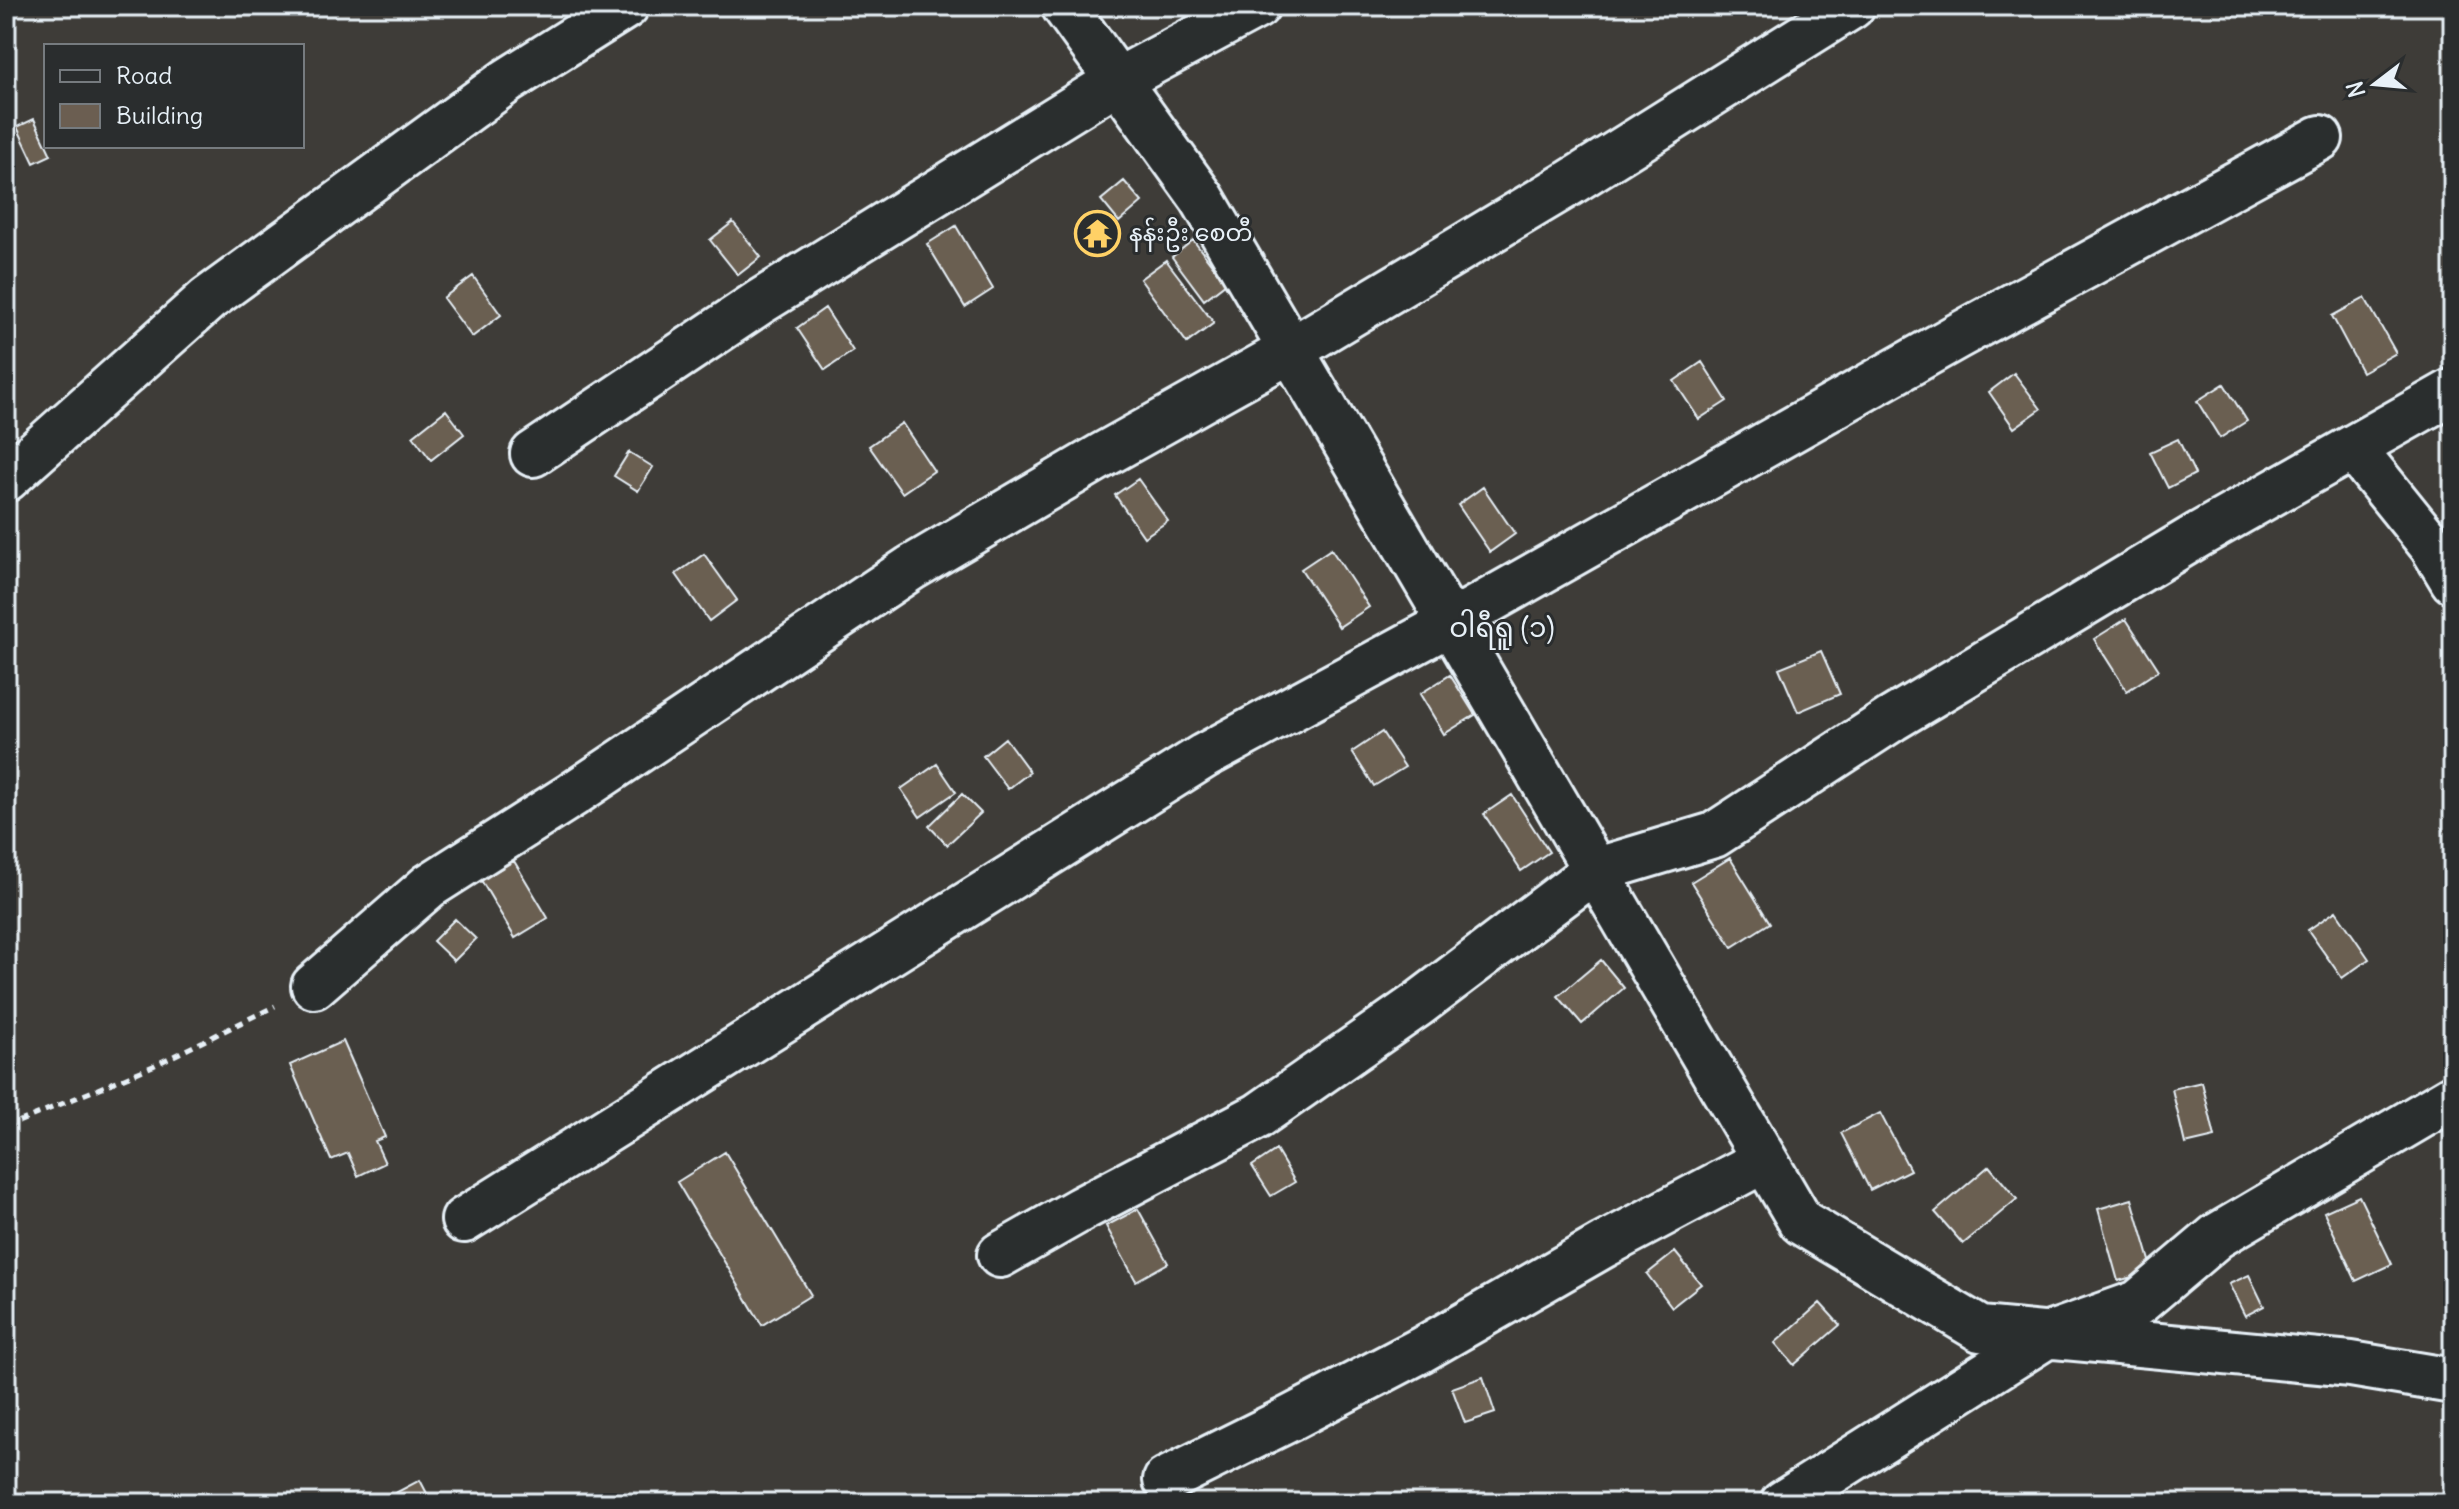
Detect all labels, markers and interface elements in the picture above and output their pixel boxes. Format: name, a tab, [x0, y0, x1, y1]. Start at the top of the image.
legend	[44, 44, 304, 148]
north arrow	[2335, 44, 2415, 124]
text: Road	[116, 60, 172, 90]
text: N	[2340, 78, 2371, 101]
text: Building	[116, 100, 203, 130]
temple icon: နန်းဦး စေတီ	[1074, 209, 1122, 257]
place label: နန်းဦး စေတီ	[1129, 217, 1253, 252]
district label: ဝါရီရူ (၁)	[1449, 609, 1555, 650]

